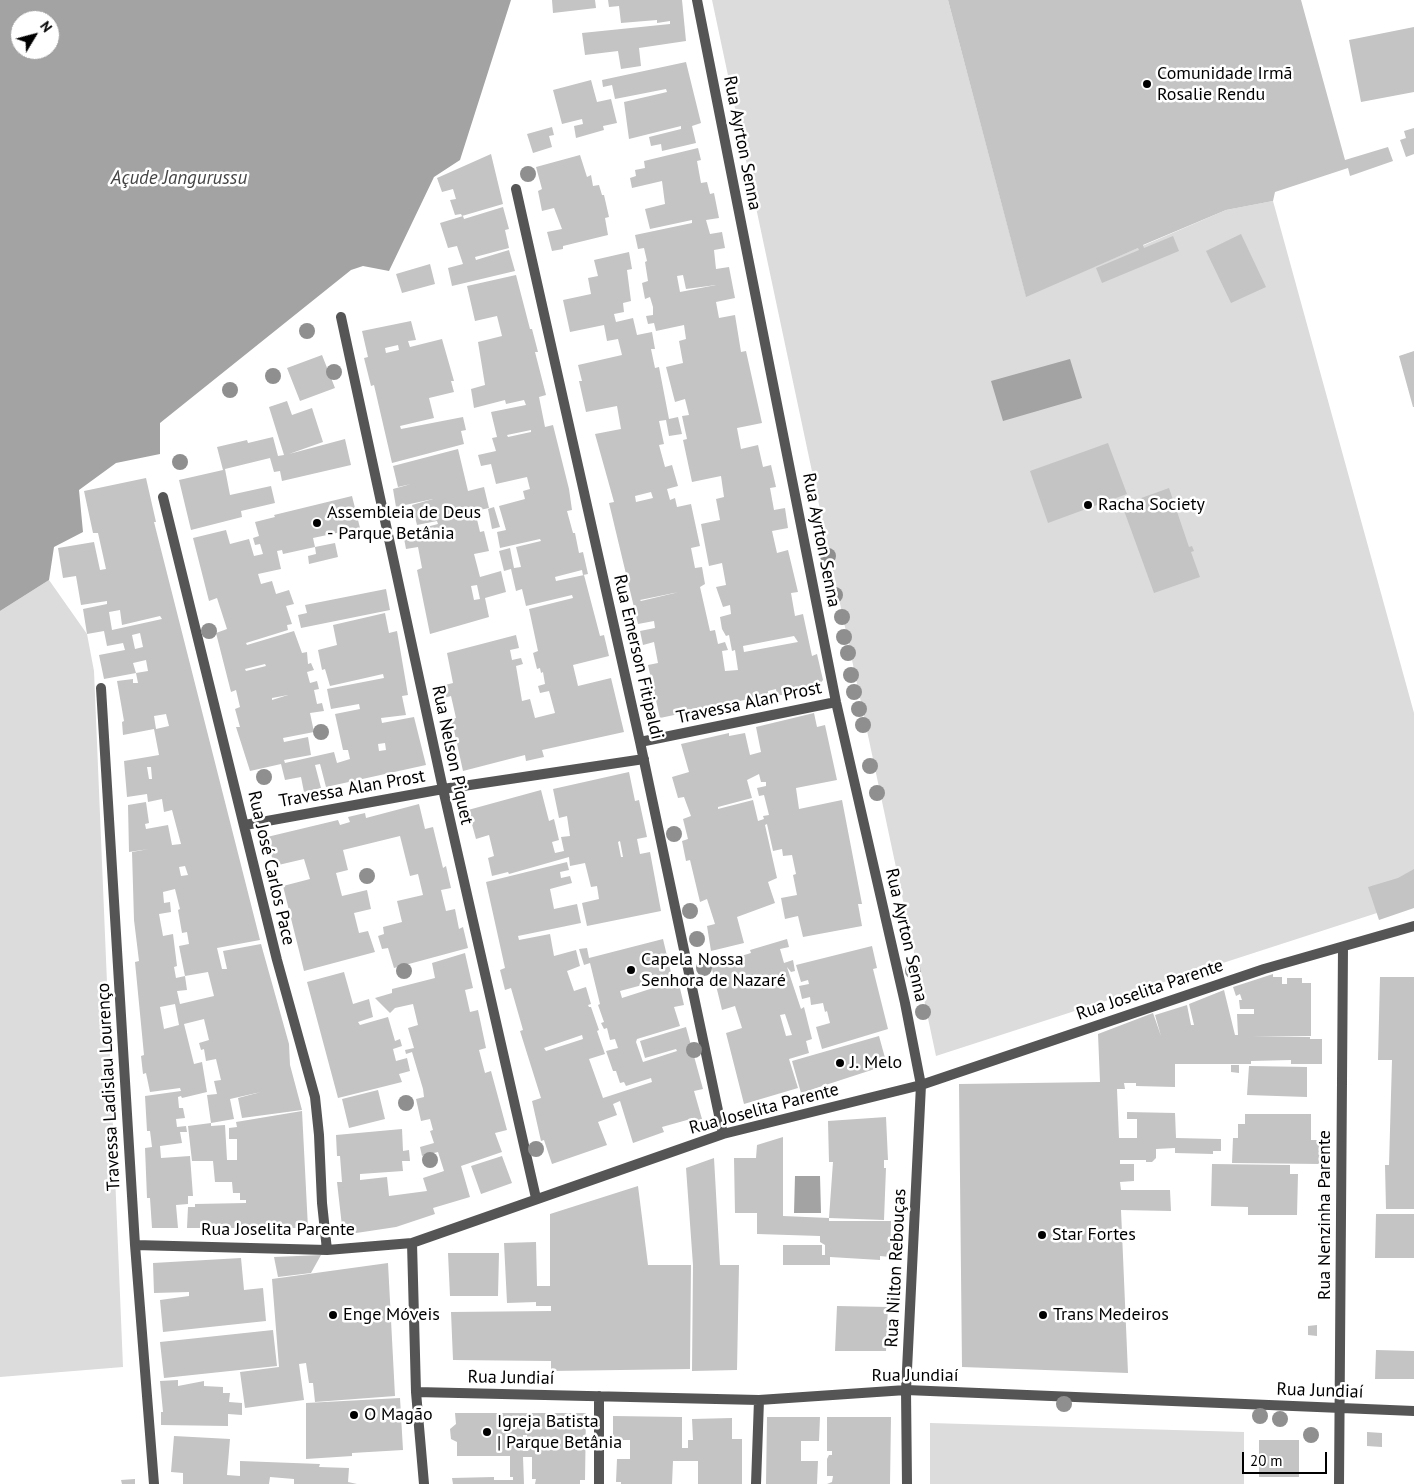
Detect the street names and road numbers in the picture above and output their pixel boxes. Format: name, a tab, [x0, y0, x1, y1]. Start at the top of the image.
street label: Rua Ayrton Senna	[718, 74, 766, 212]
street label: Rua Ayrton Senna	[797, 471, 845, 609]
street label: Rua Emerson Fitipaldi	[608, 572, 668, 742]
street label: Travessa Alan Prost	[674, 677, 824, 729]
street label: Rua Nelson Piquet	[427, 683, 477, 827]
street label: Travessa Alan Prost	[277, 766, 427, 812]
street label: Rua José Carlos Pace	[243, 789, 299, 947]
street label: Rua Ayrton Senna	[880, 866, 932, 1004]
street label: Rua Joselita Parente	[1074, 955, 1226, 1025]
street label: Travessa Ladislau Lourenço	[93, 982, 125, 1192]
street label: Rua Joselita Parente	[687, 1079, 841, 1139]
street label: Rua Nenzinha Parente	[1314, 1130, 1336, 1300]
street label: Rua Nilton Rebouças	[881, 1188, 911, 1348]
street label: Rua Joselita Parente	[201, 1219, 355, 1241]
street label: Rua Jundiaí	[871, 1365, 959, 1387]
street label: Rua Jundiaí	[467, 1366, 555, 1390]
street label: Rua Jundiaí	[1276, 1379, 1364, 1403]

